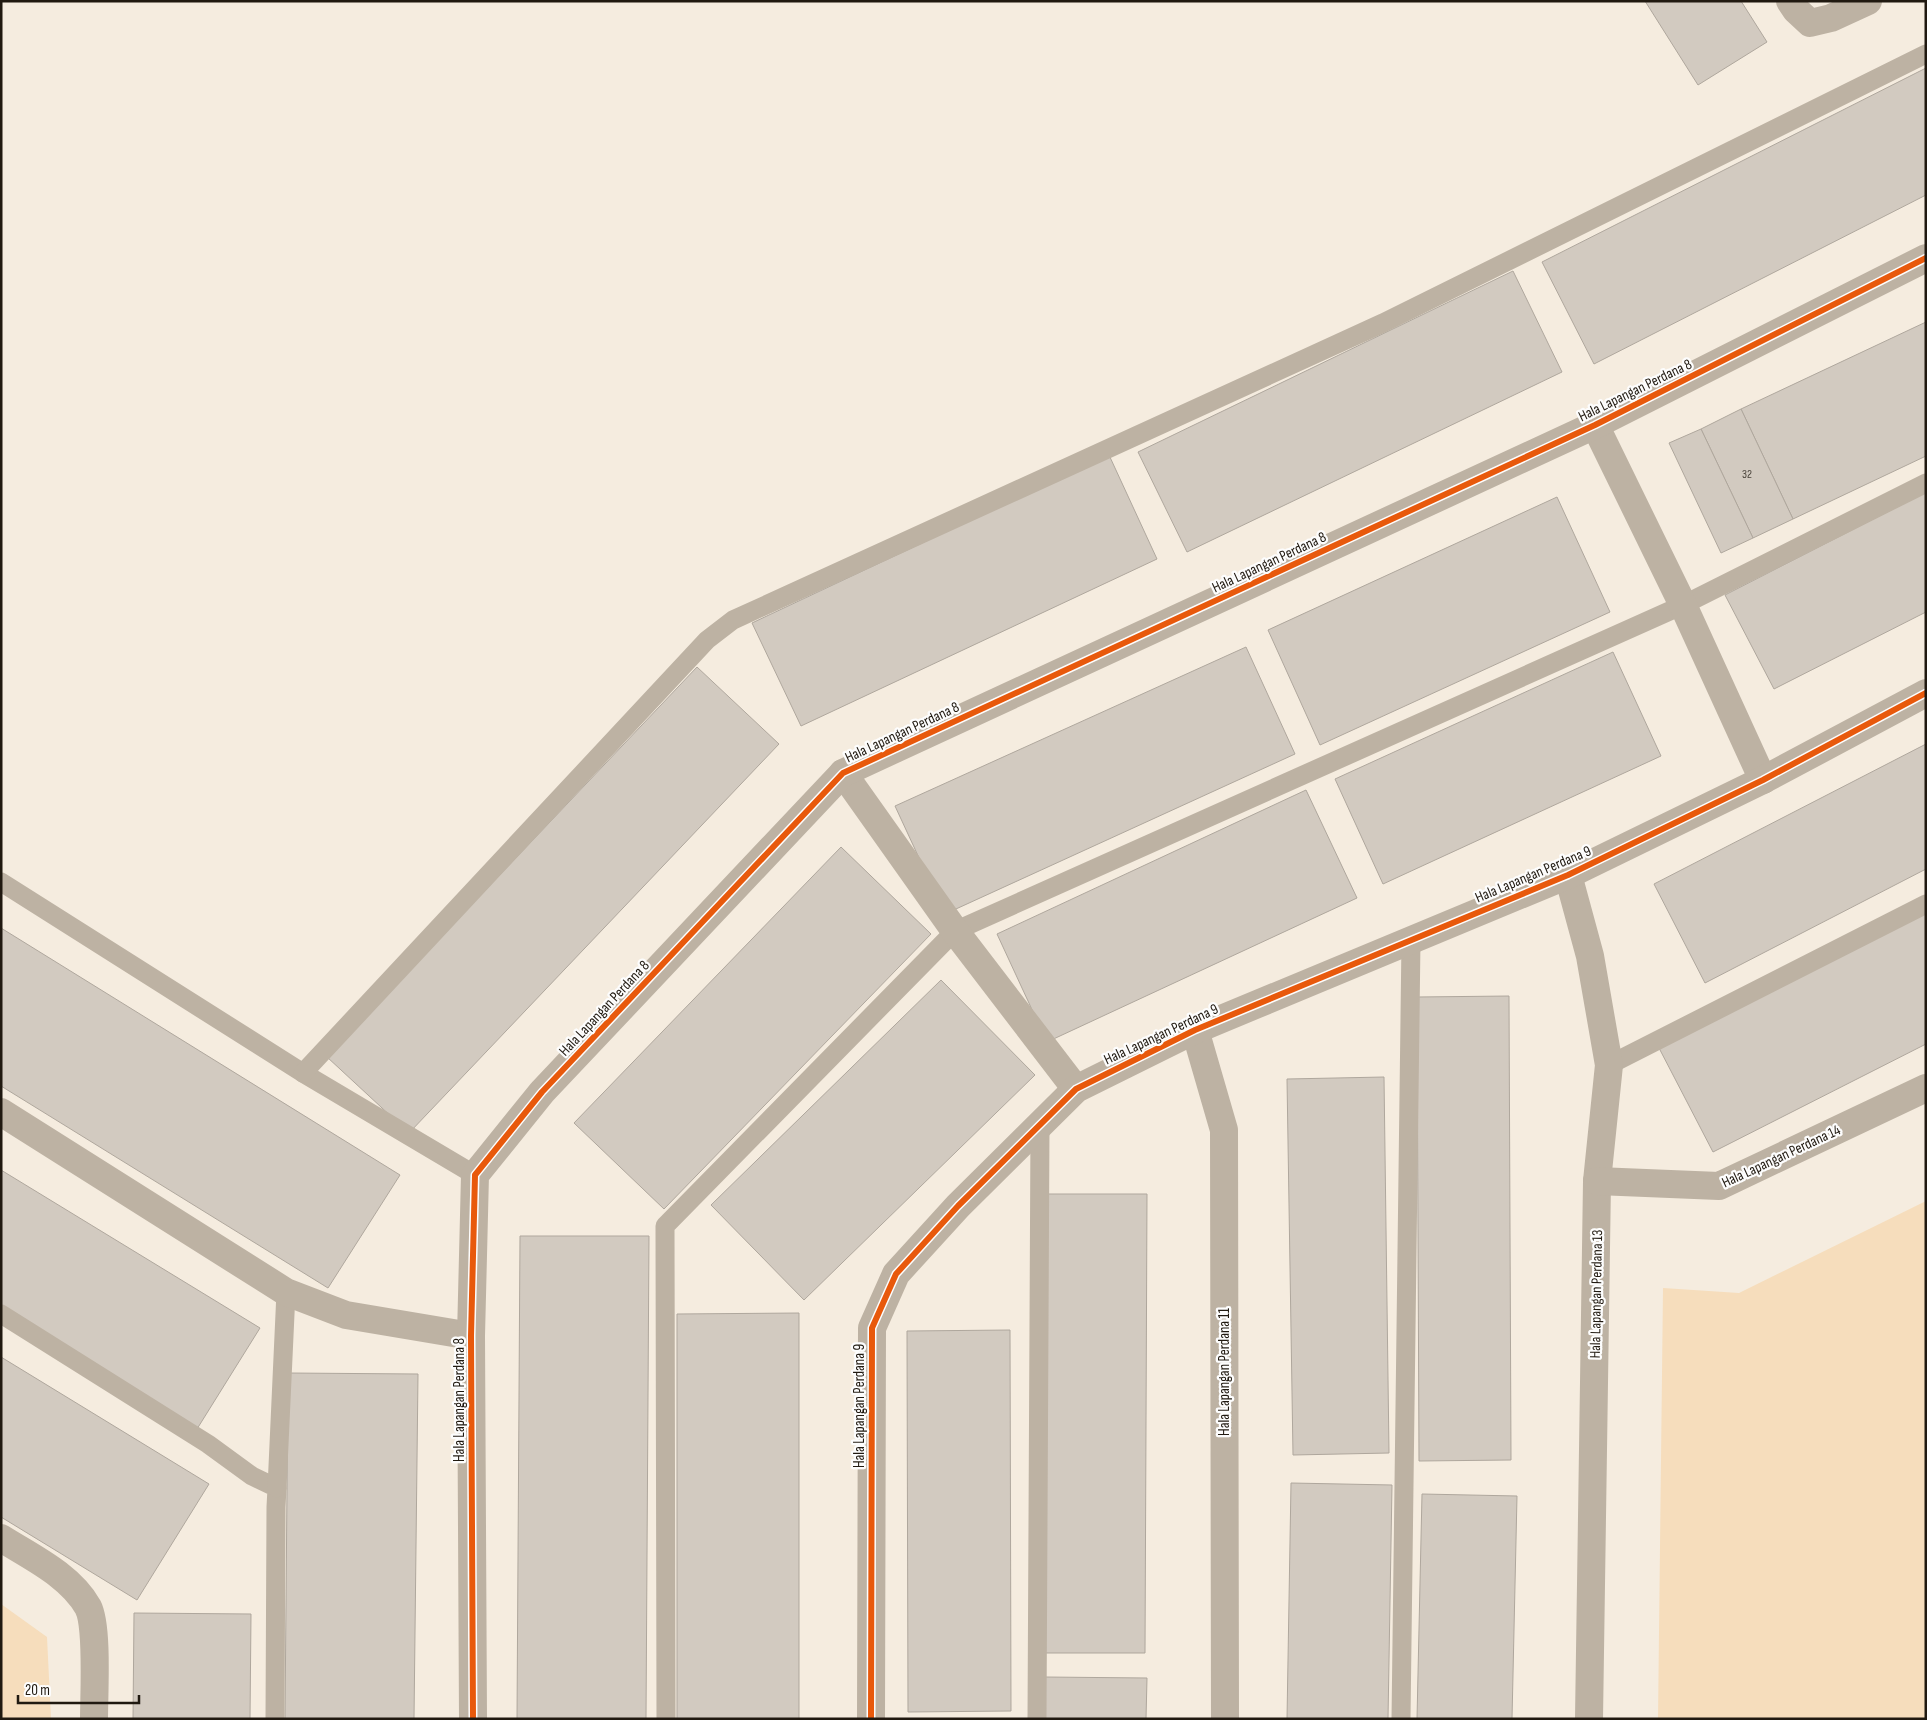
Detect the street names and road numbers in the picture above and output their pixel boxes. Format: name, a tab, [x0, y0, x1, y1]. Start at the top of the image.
street label: Hala Lapangan Perdana 8	[1575, 355, 1695, 426]
street label: Hala Lapangan Perdana 8	[1209, 528, 1329, 597]
street label: Hala Lapangan Perdana 8	[842, 698, 962, 767]
street label: Hala Lapangan Perdana 9	[1472, 841, 1594, 907]
street label: Hala Lapangan Perdana 8	[555, 957, 654, 1060]
street label: Hala Lapangan Perdana 9	[1101, 1000, 1221, 1069]
street label: Hala Lapangan Perdana 14	[1719, 1121, 1844, 1192]
street label: Hala Lapangan Perdana 13	[1586, 1229, 1607, 1359]
street label: Hala Lapangan Perdana 11	[1215, 1307, 1234, 1436]
street label: Hala Lapangan Perdana 8	[450, 1338, 469, 1462]
street label: Hala Lapangan Perdana 9	[850, 1344, 869, 1468]

